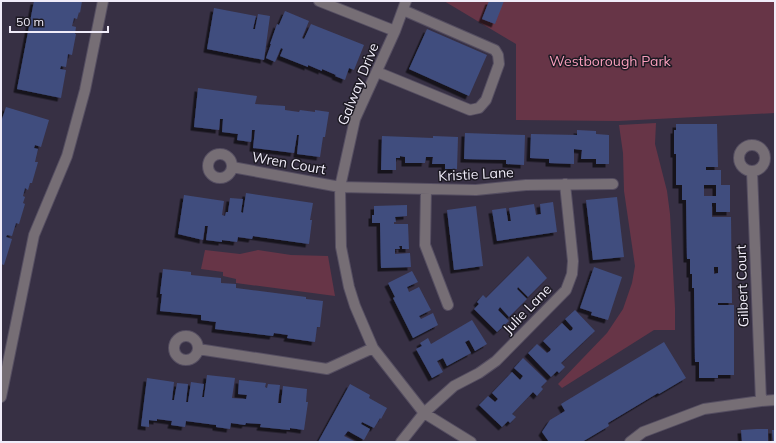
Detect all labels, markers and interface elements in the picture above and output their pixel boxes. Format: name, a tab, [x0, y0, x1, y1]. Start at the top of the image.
scale bar	[10, 8, 108, 34]
text: 50 m	[16, 14, 44, 29]
street label: Galway Drive	[333, 40, 383, 128]
park label: Westborough Park	[549, 52, 671, 70]
street label: Wren Court	[251, 148, 327, 178]
street label: Kristie Lane	[438, 163, 514, 185]
street label: Gilbert Court	[732, 244, 752, 328]
street label: Julie Lane	[499, 280, 555, 338]

